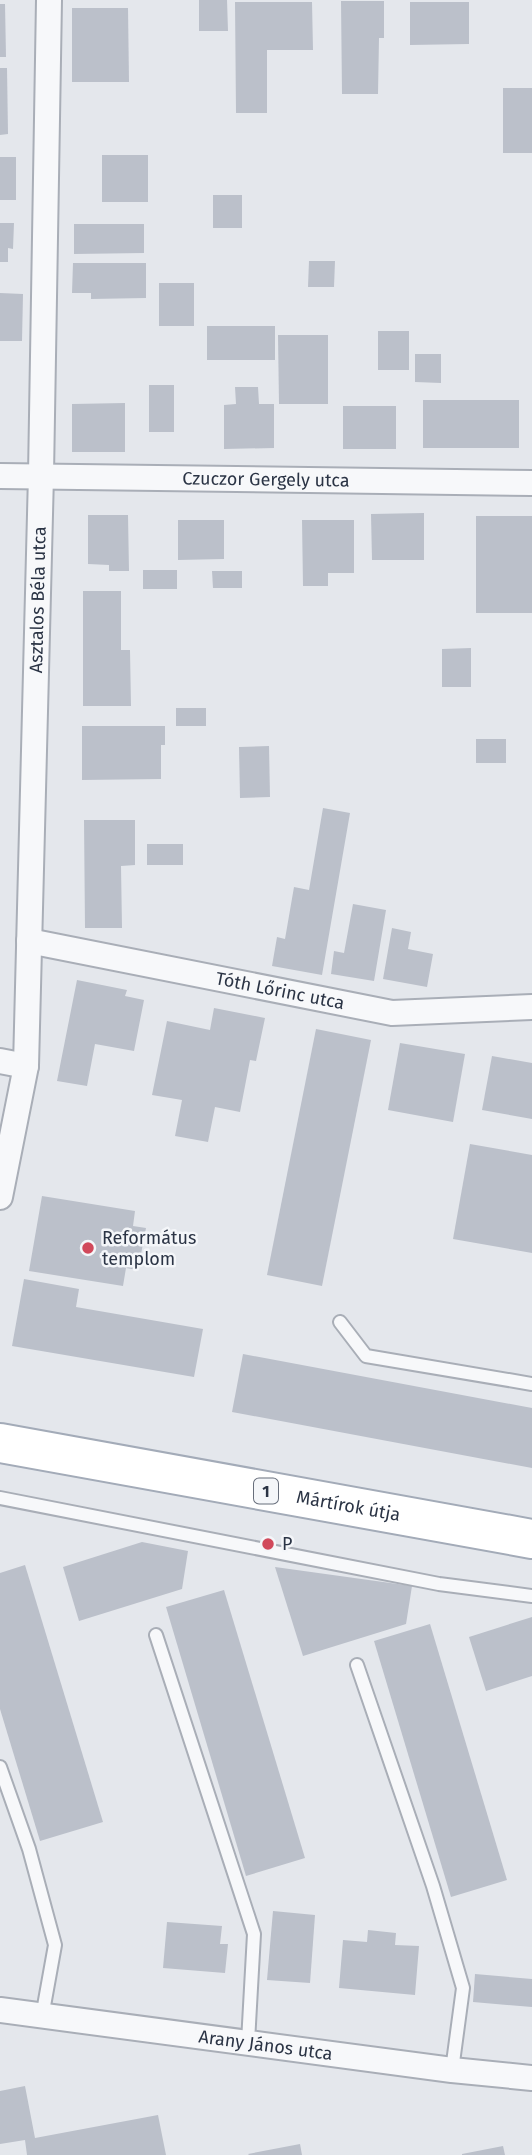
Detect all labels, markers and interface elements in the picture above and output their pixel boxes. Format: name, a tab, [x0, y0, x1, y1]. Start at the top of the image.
street label: Czuczor Gergely utca	[182, 467, 350, 492]
street label: Asztalos Béla utca	[25, 526, 51, 673]
street label: Tóth Lőrinc utca	[214, 967, 346, 1014]
place label: Református templom	[102, 1227, 196, 1270]
marker: Református templom	[80, 1240, 96, 1256]
road number: 1	[254, 1478, 278, 1504]
street label: Mártírok útja	[295, 1486, 402, 1526]
place label: P	[282, 1533, 292, 1555]
marker: P	[260, 1536, 276, 1552]
street label: Arany János utca	[197, 2025, 334, 2065]

